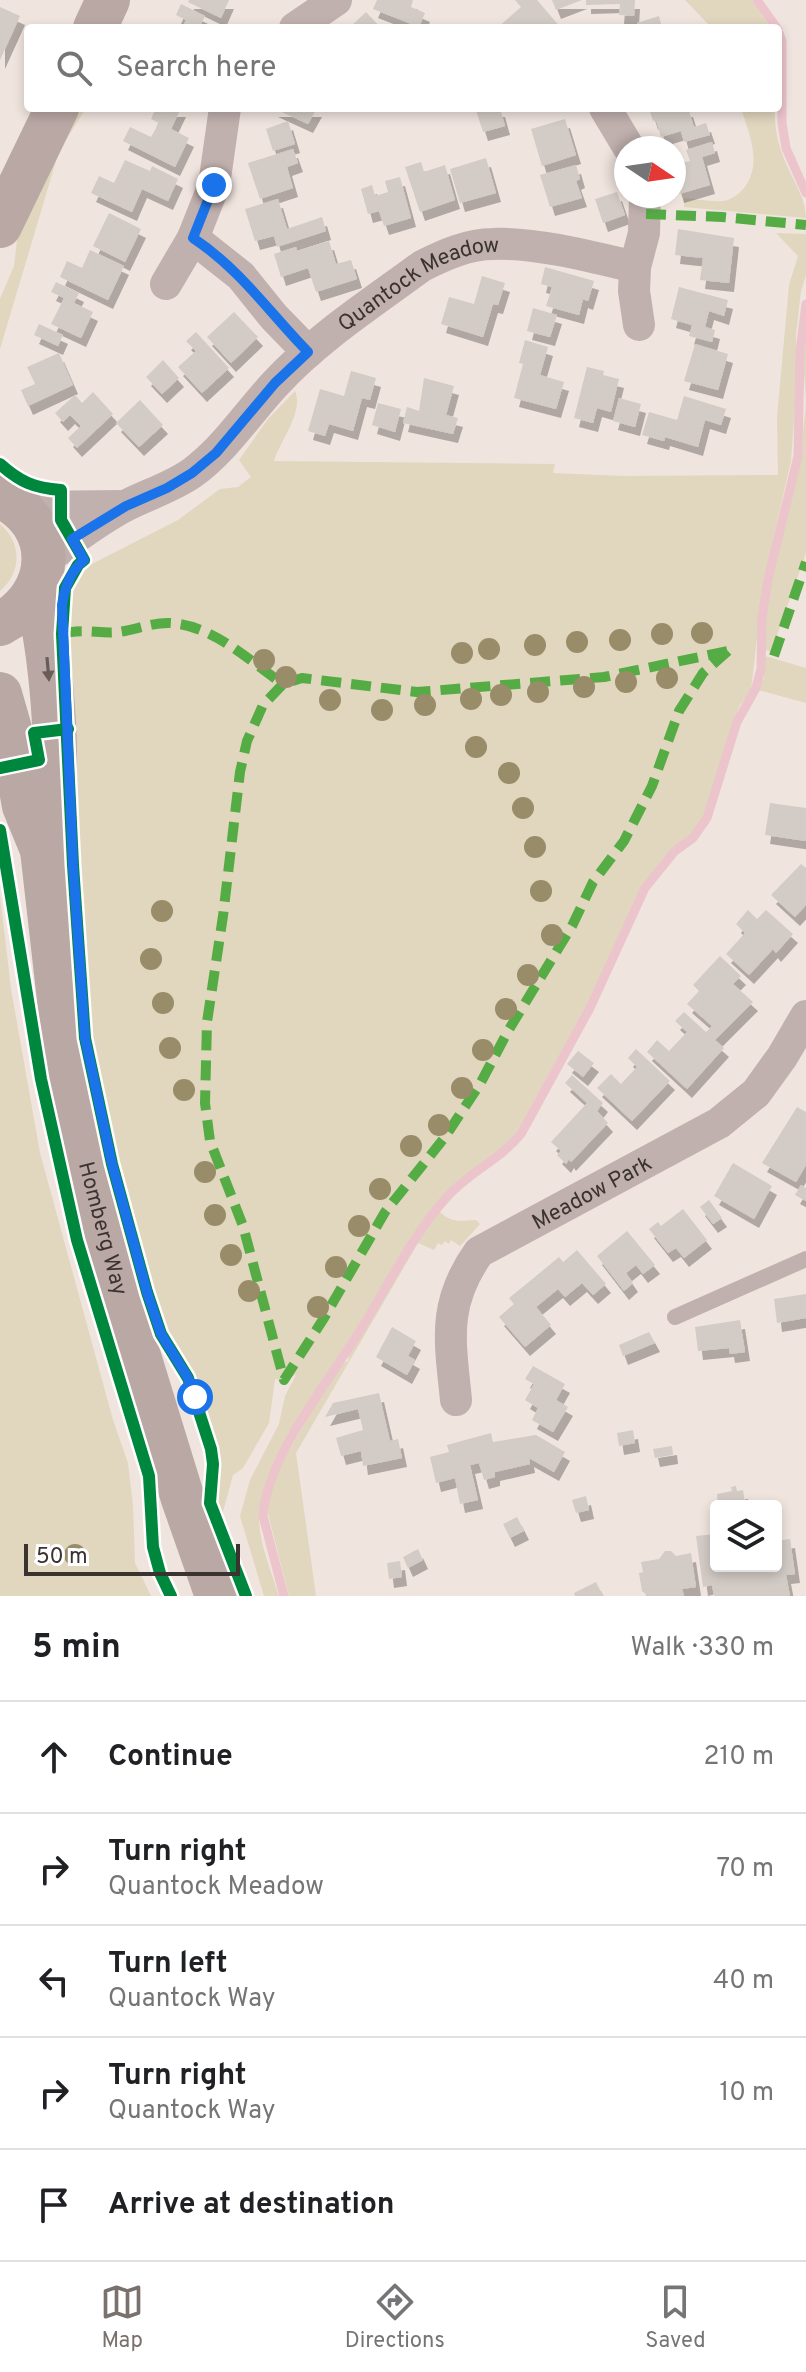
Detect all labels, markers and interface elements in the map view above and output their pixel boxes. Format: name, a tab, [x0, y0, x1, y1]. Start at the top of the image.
search box	[24, 24, 782, 112]
icon: search	[52, 46, 96, 90]
text: Search here	[116, 50, 276, 87]
north arrow	[614, 136, 686, 208]
route end	[196, 167, 232, 203]
street label: Quantock Meadow	[333, 233, 499, 339]
one-way arrow	[41, 657, 54, 682]
street label: Meadow Park	[528, 1151, 657, 1237]
street label: Homberg Way	[71, 1159, 132, 1299]
route start	[177, 1379, 213, 1415]
map controls	[710, 1500, 782, 1572]
button: layers	[710, 1500, 782, 1572]
scale bar	[24, 1540, 240, 1576]
text: 50 m	[36, 1544, 88, 1571]
text: 5 min	[32, 1627, 121, 1670]
text: Walk · 330 m	[630, 1632, 774, 1665]
icon: ahead	[32, 1735, 76, 1779]
text: Continue	[108, 1739, 233, 1776]
text: 210 m	[704, 1741, 774, 1774]
text: Turn right	[108, 1834, 246, 1871]
icon: right	[32, 1847, 76, 1891]
text: 70 m	[716, 1853, 774, 1886]
text: Quantock Meadow	[108, 1871, 324, 1904]
text: Turn left	[108, 1946, 228, 1983]
icon: left	[32, 1959, 76, 2003]
text: 40 m	[713, 1965, 774, 1998]
text: Quantock Way	[108, 1983, 276, 2016]
text: Turn right	[108, 2058, 246, 2095]
icon: right	[32, 2071, 76, 2115]
text: 10 m	[719, 2077, 774, 2110]
text: Quantock Way	[108, 2095, 276, 2128]
icon: arrive	[32, 2183, 76, 2227]
text: Arrive at destination	[108, 2187, 394, 2224]
tab: Map	[100, 2280, 144, 2355]
tab: Directions	[345, 2280, 445, 2355]
tab: Saved	[645, 2280, 706, 2355]

